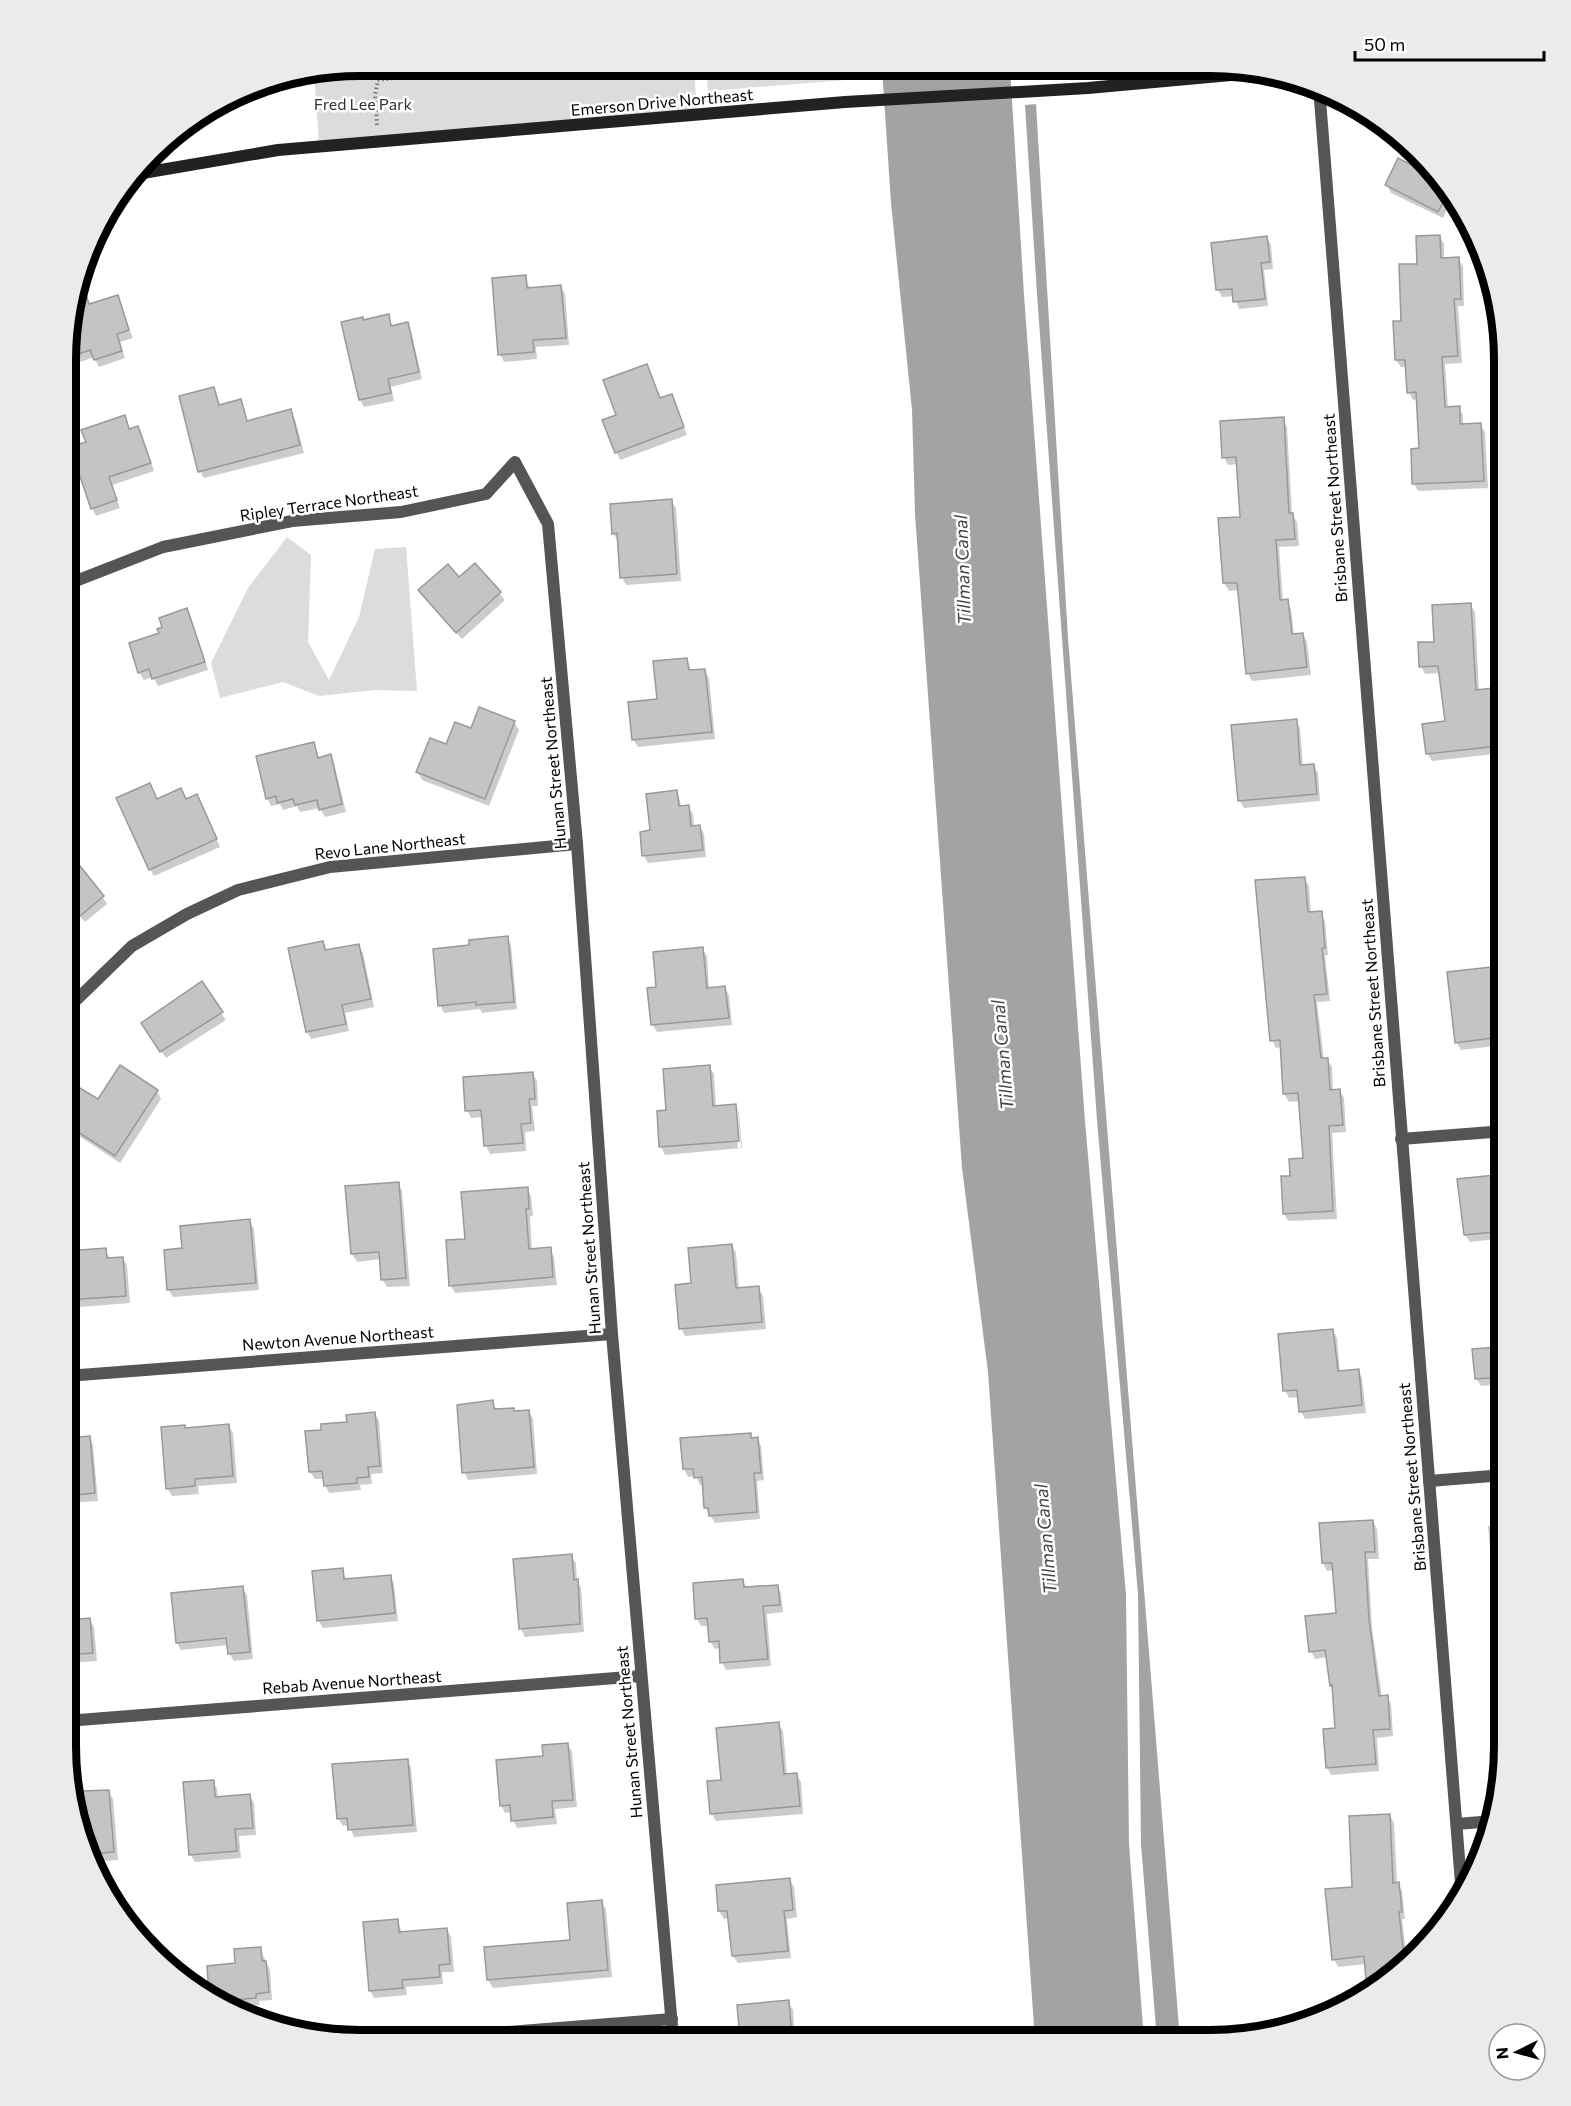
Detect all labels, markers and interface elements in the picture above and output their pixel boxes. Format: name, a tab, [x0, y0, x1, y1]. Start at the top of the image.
scale bar	[1355, 24, 1544, 62]
text: 50 m	[1364, 33, 1405, 55]
street label: Emerson Drive Northeast	[570, 84, 754, 119]
park label: Fred Lee Park	[314, 94, 413, 113]
street label: Brisbane Street Northeast	[1318, 413, 1351, 603]
street label: Ripley Terrace Northeast	[238, 480, 420, 524]
water label: Tillman Canal	[949, 514, 975, 626]
street label: Hunan Street Northeast	[535, 675, 570, 850]
street label: Revo Lane Northeast	[314, 828, 467, 863]
street label: Brisbane Street Northeast	[1356, 898, 1389, 1088]
water label: Tillman Canal	[986, 999, 1018, 1111]
street label: Hunan Street Northeast	[573, 1160, 604, 1335]
street label: Newton Avenue Northeast	[241, 1321, 435, 1354]
street label: Brisbane Street Northeast	[1394, 1382, 1429, 1572]
water label: Tillman Canal	[1029, 1483, 1061, 1595]
street label: Hunan Street Northeast	[611, 1644, 646, 1819]
street label: Rebab Avenue Northeast	[262, 1666, 443, 1697]
north arrow	[1487, 2022, 1547, 2082]
text: N	[1492, 2047, 1512, 2060]

